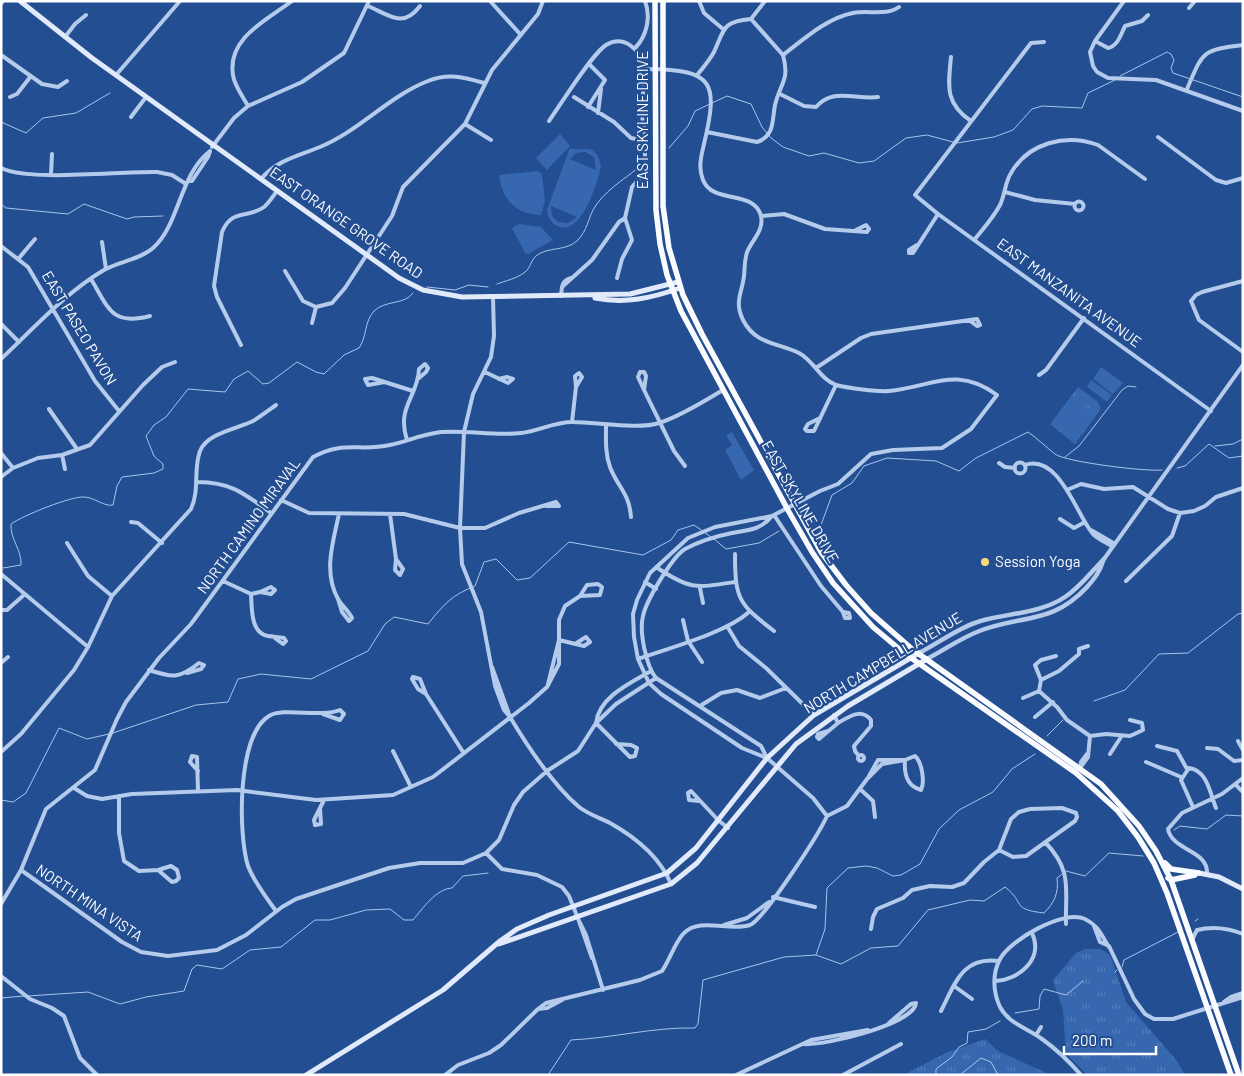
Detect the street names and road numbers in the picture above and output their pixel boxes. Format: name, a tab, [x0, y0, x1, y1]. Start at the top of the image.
street label: EAST SKYLINE DRIVE	[633, 51, 651, 189]
street label: EAST ORANGE GROVE ROAD	[267, 163, 426, 282]
street label: EAST MANZANITA AVENUE	[994, 234, 1145, 351]
street label: EAST PASEO PAVON	[39, 267, 121, 388]
street label: EAST SKYLINE DRIVE	[758, 437, 843, 566]
street label: NORTH CAMINO MIRAVAL	[193, 454, 303, 597]
street label: NORTH CAMPBELL AVENUE	[800, 608, 965, 717]
street label: NORTH MINA VISTA	[33, 860, 146, 945]

